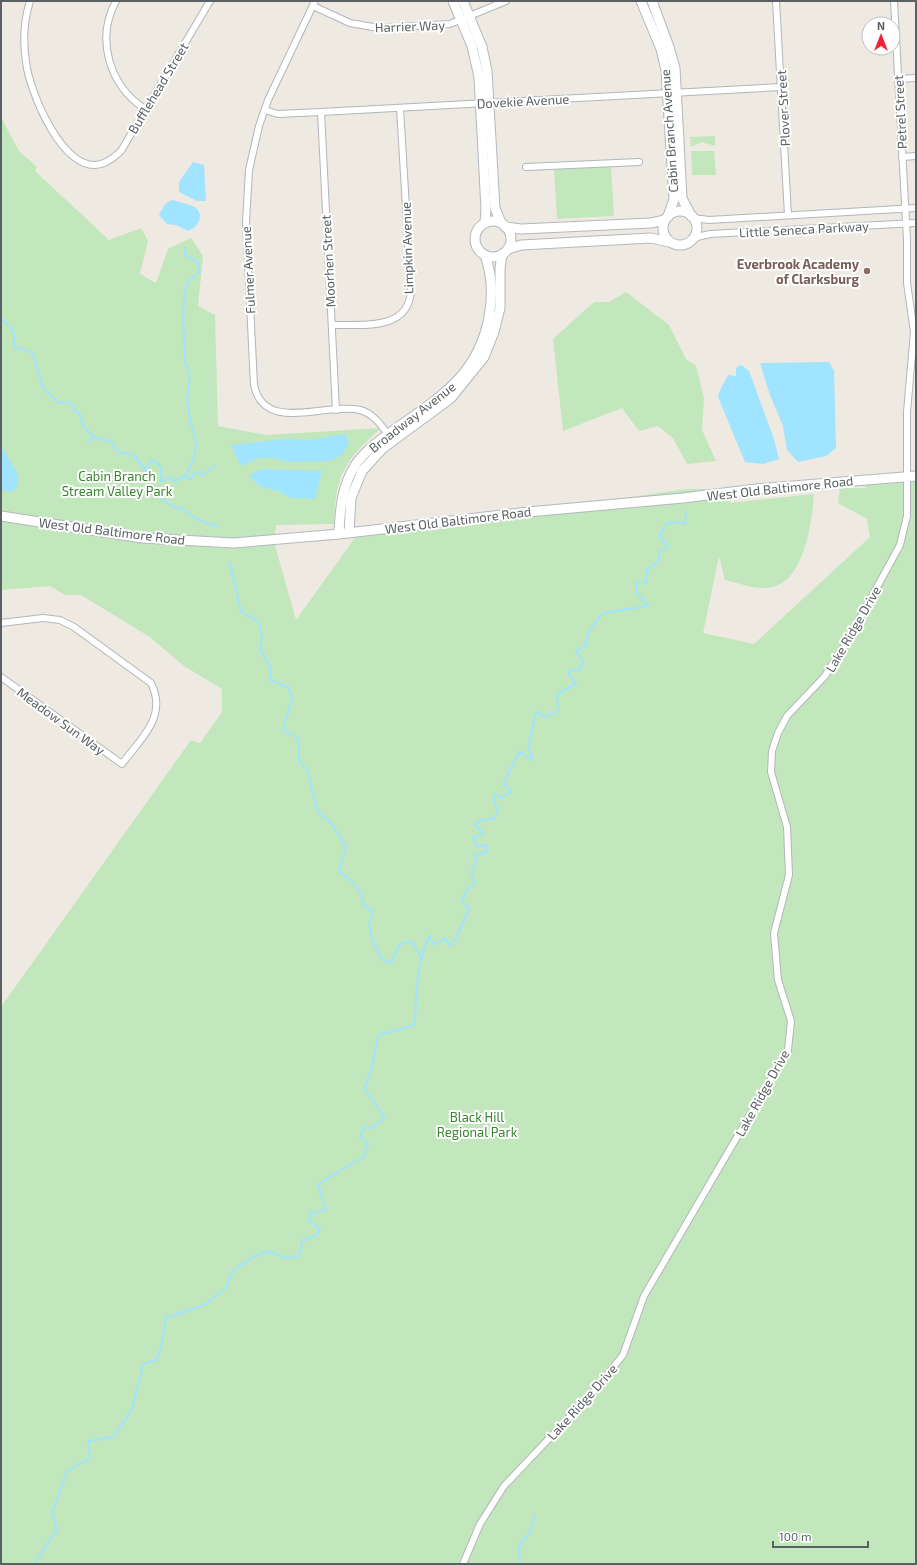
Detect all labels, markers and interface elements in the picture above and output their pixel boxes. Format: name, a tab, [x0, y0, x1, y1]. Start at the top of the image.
north arrow	[861, 16, 901, 56]
street label: Harrier Way	[375, 17, 446, 35]
text: N	[877, 19, 885, 32]
street label: Bufflehead Street	[124, 39, 192, 137]
street label: Cabin Branch Avenue	[657, 69, 681, 193]
street label: Plover Street	[773, 69, 793, 147]
street label: Petrel Street	[890, 75, 910, 149]
street label: Dovekie Avenue	[476, 91, 570, 111]
street label: Limpkin Avenue	[397, 202, 417, 294]
street label: Moorhen Street	[318, 214, 338, 308]
street label: Little Seneca Parkway	[739, 218, 869, 240]
street label: Fulmer Avenue	[238, 226, 258, 314]
place label: Everbrook Academy of Clarksburg	[737, 256, 860, 287]
marker: Everbrook Academy of Clarksburg	[862, 266, 872, 276]
street label: Broadway Avenue	[365, 378, 459, 456]
park label: Cabin Branch Stream Valley Park	[62, 468, 173, 499]
street label: West Old Baltimore Road	[706, 472, 854, 504]
street label: West Old Baltimore Road	[384, 503, 532, 537]
street label: West Old Baltimore Road	[38, 514, 186, 548]
street label: Lake Ridge Drive	[822, 583, 884, 675]
street label: Meadow Sun Way	[14, 684, 108, 758]
street label: Lake Ridge Drive	[732, 1047, 792, 1139]
park label: Black Hill Regional Park	[437, 1109, 518, 1140]
street label: Lake Ridge Drive	[544, 1361, 620, 1443]
scale bar	[773, 1523, 868, 1549]
text: 100 m	[779, 1529, 811, 1543]

